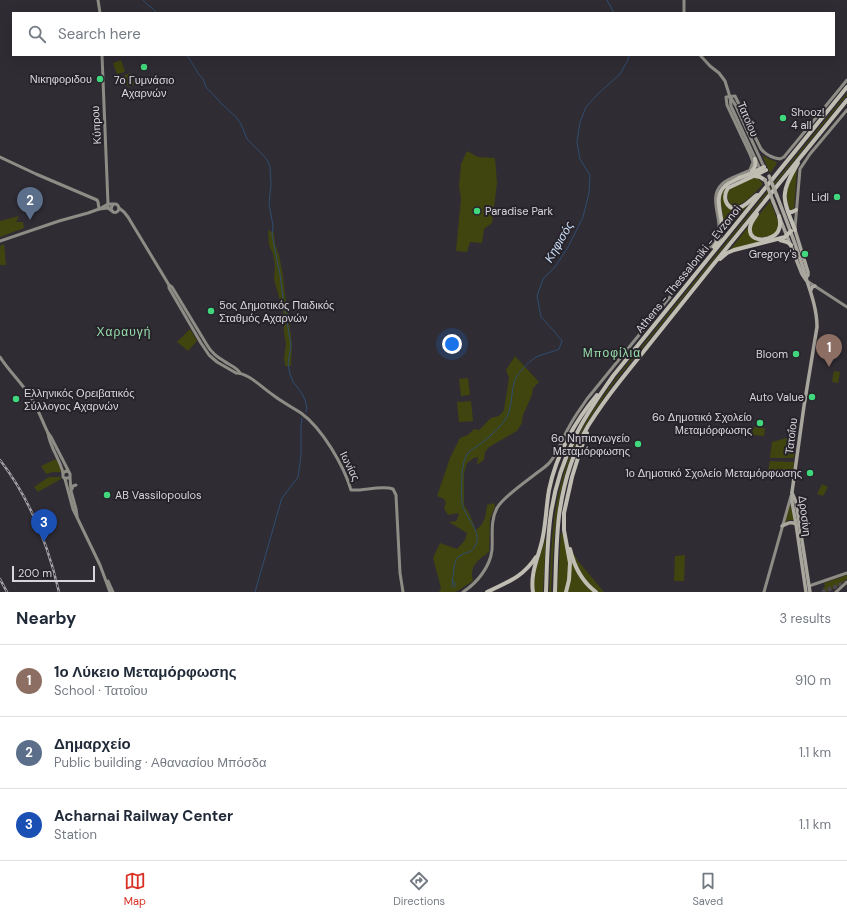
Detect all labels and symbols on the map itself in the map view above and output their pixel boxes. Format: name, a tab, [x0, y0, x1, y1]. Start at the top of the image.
marker: 7ο Γυμνάσιο Αχαρνών	[139, 62, 149, 72]
place label: Νικηφοριδου	[30, 72, 92, 86]
place label: 7ο Γυμνάσιο Αχαρνών	[114, 73, 174, 100]
marker: Νικηφοριδου	[95, 74, 105, 84]
street label: Τατοΐου	[734, 99, 762, 139]
street label: Κύπρου	[88, 105, 104, 145]
place label: Shooz! 4 all	[791, 105, 825, 132]
marker: Shooz! 4 all	[778, 113, 788, 123]
pin: 2	[17, 187, 43, 220]
place label: Lidl	[811, 190, 829, 204]
marker: Lidl	[832, 192, 842, 202]
street label: Athens - Thessaloniki - Evzonoi	[632, 202, 744, 336]
place label: Paradise Park	[485, 204, 554, 218]
marker: Paradise Park	[472, 206, 482, 216]
water label: Κηφισός	[541, 218, 577, 265]
place label: Gregory's	[749, 247, 797, 261]
marker: Gregory's	[800, 249, 810, 259]
place label: 5ος Δημοτικός Παιδικός Σταθμός Αχαρνών	[219, 298, 334, 325]
marker: 5ος Δημοτικός Παιδικός Σταθμός Αχαρνών	[206, 306, 216, 316]
district label: Χαραυγή	[97, 324, 151, 340]
your location	[442, 334, 462, 354]
pin: 1	[816, 334, 842, 367]
district label: Μποφίλια	[583, 345, 641, 361]
place label: Bloom	[756, 347, 788, 361]
marker: Bloom	[791, 349, 801, 359]
place label: Ελληνικός Ορειβατικός Σύλλογος Αχαρνών	[24, 386, 135, 413]
place label: Auto Value	[749, 390, 804, 404]
marker: Auto Value	[807, 392, 817, 402]
marker: Ελληνικός Ορειβατικός Σύλλογος Αχαρνών	[11, 394, 21, 404]
place label: 6ο Δημοτικό Σχολείο Μεταμόρφωσης	[652, 410, 752, 437]
street label: Τατοΐου	[782, 417, 800, 455]
marker: 6ο Δημοτικό Σχολείο Μεταμόρφωσης	[755, 418, 765, 428]
place label: 6ο Νηπιαγωγείο Μεταμόρφωσης	[551, 431, 630, 458]
marker: 6ο Νηπιαγωγείο Μεταμόρφωσης	[633, 439, 643, 449]
street label: Ιωνίας	[337, 449, 363, 483]
place label: 1ο Δημοτικό Σχολείο Μεταμόρφωσης	[625, 466, 802, 480]
marker: 1ο Δημοτικό Σχολείο Μεταμόρφωσης	[805, 468, 815, 478]
place label: AB Vassilopoulos	[115, 488, 201, 502]
marker: AB Vassilopoulos	[102, 490, 112, 500]
street label: Δροσίνη	[796, 495, 814, 537]
pin: 3	[31, 509, 57, 542]
scale bar	[12, 564, 95, 583]

